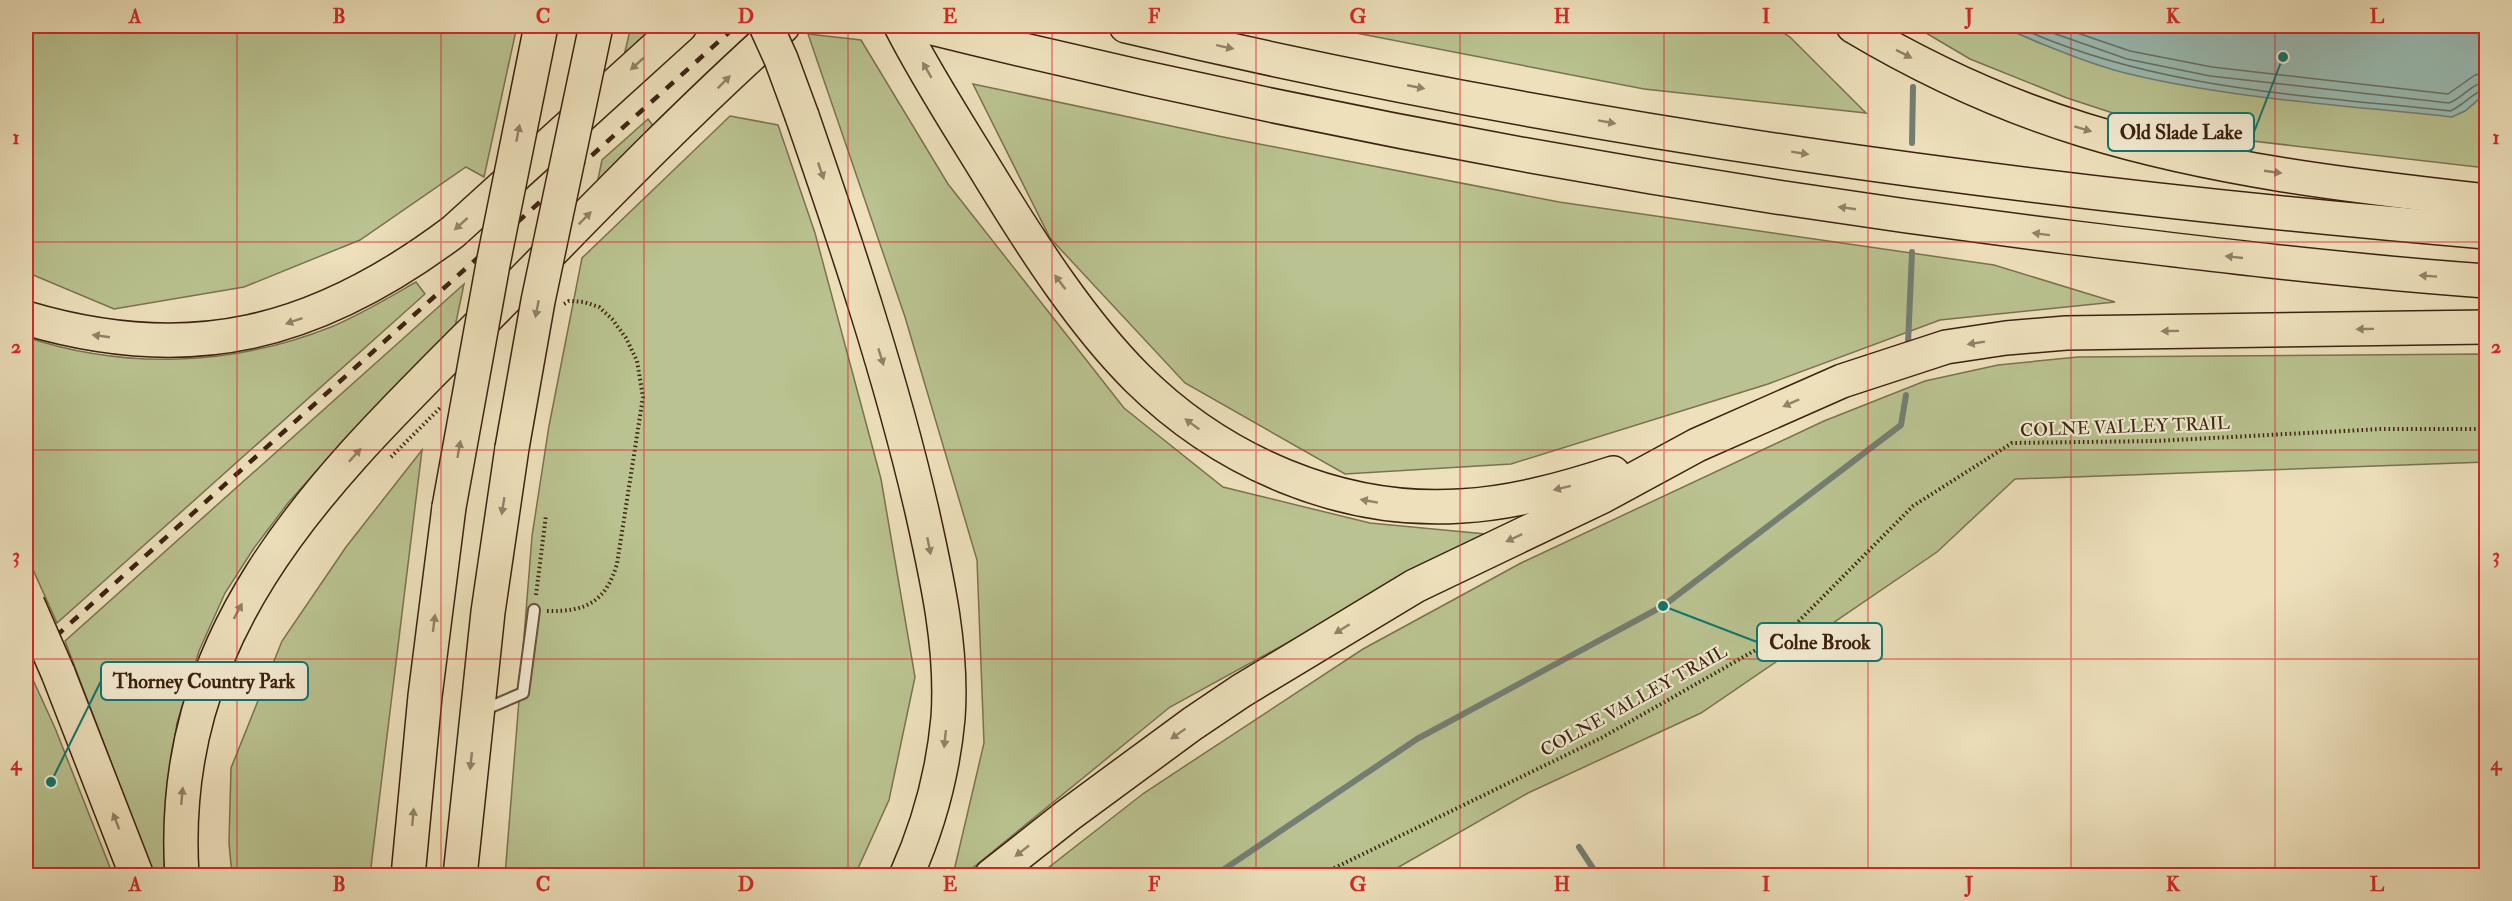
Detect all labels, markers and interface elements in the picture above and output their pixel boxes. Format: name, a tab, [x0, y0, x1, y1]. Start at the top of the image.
text: A	[128, 4, 142, 29]
text: B	[332, 4, 346, 29]
text: C	[536, 4, 550, 29]
text: D	[738, 4, 754, 29]
text: E	[943, 4, 958, 29]
text: F	[1148, 4, 1161, 29]
text: G	[1350, 4, 1367, 29]
text: H	[1554, 4, 1570, 29]
text: I	[1762, 4, 1770, 29]
text: J	[1964, 4, 1973, 29]
text: K	[2166, 4, 2181, 29]
text: L	[2370, 4, 2385, 29]
one-way arrow	[1215, 43, 1234, 53]
one-way arrow	[1895, 49, 1912, 58]
one-way arrow	[630, 57, 645, 70]
one-way arrow	[921, 62, 932, 78]
one-way arrow	[716, 75, 730, 89]
one-way arrow	[1406, 83, 1425, 92]
callout: Old Slade Lake	[2108, 113, 2254, 151]
one-way arrow	[1598, 118, 1617, 127]
text: Old Slade Lake	[2120, 120, 2243, 145]
one-way arrow	[514, 124, 523, 143]
text: 1	[12, 125, 20, 150]
one-way arrow	[2074, 125, 2092, 135]
text: 1	[2492, 125, 2500, 150]
one-way arrow	[1790, 149, 1809, 158]
one-way arrow	[817, 162, 826, 180]
one-way arrow	[2264, 168, 2283, 177]
one-way arrow	[1838, 203, 1857, 213]
one-way arrow	[577, 212, 591, 226]
one-way arrow	[454, 217, 469, 231]
one-way arrow	[2031, 229, 2050, 239]
one-way arrow	[2225, 252, 2244, 262]
one-way arrow	[2419, 272, 2438, 281]
one-way arrow	[1054, 274, 1066, 289]
one-way arrow	[532, 299, 541, 318]
one-way arrow	[284, 316, 302, 326]
one-way arrow	[2356, 324, 2375, 333]
one-way arrow	[2161, 326, 2180, 336]
one-way arrow	[92, 332, 111, 341]
text: 2	[11, 334, 21, 359]
text: 2	[2491, 334, 2501, 359]
one-way arrow	[1966, 338, 1985, 347]
one-way arrow	[877, 348, 886, 366]
one-way arrow	[1783, 399, 1800, 408]
street label: COLNE VALLEY TRAIL	[2020, 412, 2230, 442]
one-way arrow	[1184, 418, 1200, 430]
one-way arrow	[455, 439, 464, 458]
one-way arrow	[348, 448, 361, 463]
one-way arrow	[1552, 484, 1571, 494]
one-way arrow	[499, 496, 508, 515]
one-way arrow	[1359, 496, 1378, 505]
one-way arrow	[1506, 533, 1523, 542]
one-way arrow	[925, 536, 934, 555]
text: 3	[12, 543, 20, 568]
text: 3	[2492, 543, 2500, 568]
one-way arrow	[234, 602, 243, 619]
one-way arrow	[430, 614, 439, 633]
callout: Colne Brook	[1757, 623, 1882, 661]
one-way arrow	[1334, 624, 1350, 635]
text: Colne Brook	[1769, 630, 1871, 655]
street label: COLNE VALLEY TRAIL	[1537, 640, 1731, 762]
callout: Thorney Country Park	[101, 662, 308, 700]
text: Thorney Country Park	[112, 669, 296, 695]
one-way arrow	[1170, 728, 1186, 740]
one-way arrow	[941, 729, 950, 748]
text: 4	[10, 751, 23, 776]
text: 4	[2490, 751, 2503, 776]
one-way arrow	[466, 752, 476, 771]
one-way arrow	[177, 787, 187, 806]
one-way arrow	[409, 808, 418, 827]
one-way arrow	[111, 812, 121, 830]
one-way arrow	[1014, 844, 1029, 856]
text: A	[128, 872, 142, 897]
text: B	[332, 872, 346, 897]
text: C	[536, 872, 550, 897]
text: D	[738, 872, 754, 897]
text: E	[943, 872, 958, 897]
text: F	[1148, 872, 1161, 897]
text: G	[1350, 872, 1367, 897]
text: H	[1554, 872, 1570, 897]
text: I	[1762, 872, 1770, 897]
text: J	[1964, 872, 1973, 897]
text: K	[2166, 872, 2181, 897]
text: L	[2370, 872, 2385, 897]

